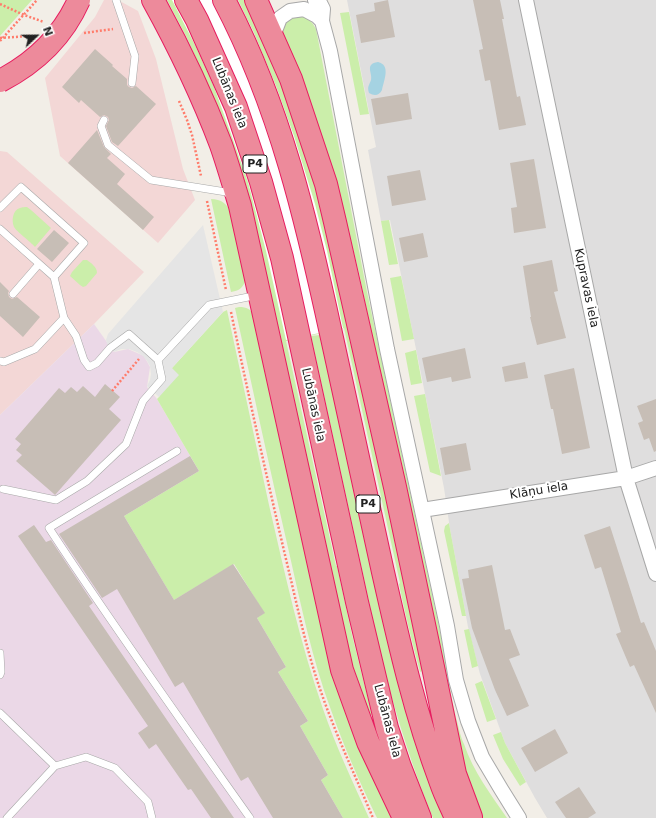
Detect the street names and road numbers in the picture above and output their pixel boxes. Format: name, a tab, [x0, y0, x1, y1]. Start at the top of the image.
street label: Lubānas iela	[208, 55, 250, 131]
road number: P4	[243, 155, 267, 173]
street label: Kupravas iela	[571, 247, 601, 329]
street label: Lubānas iela	[298, 367, 328, 443]
street label: Klāņu iela	[509, 479, 569, 503]
road number: P4	[356, 495, 380, 513]
street label: Lubānas iela	[370, 683, 404, 759]

